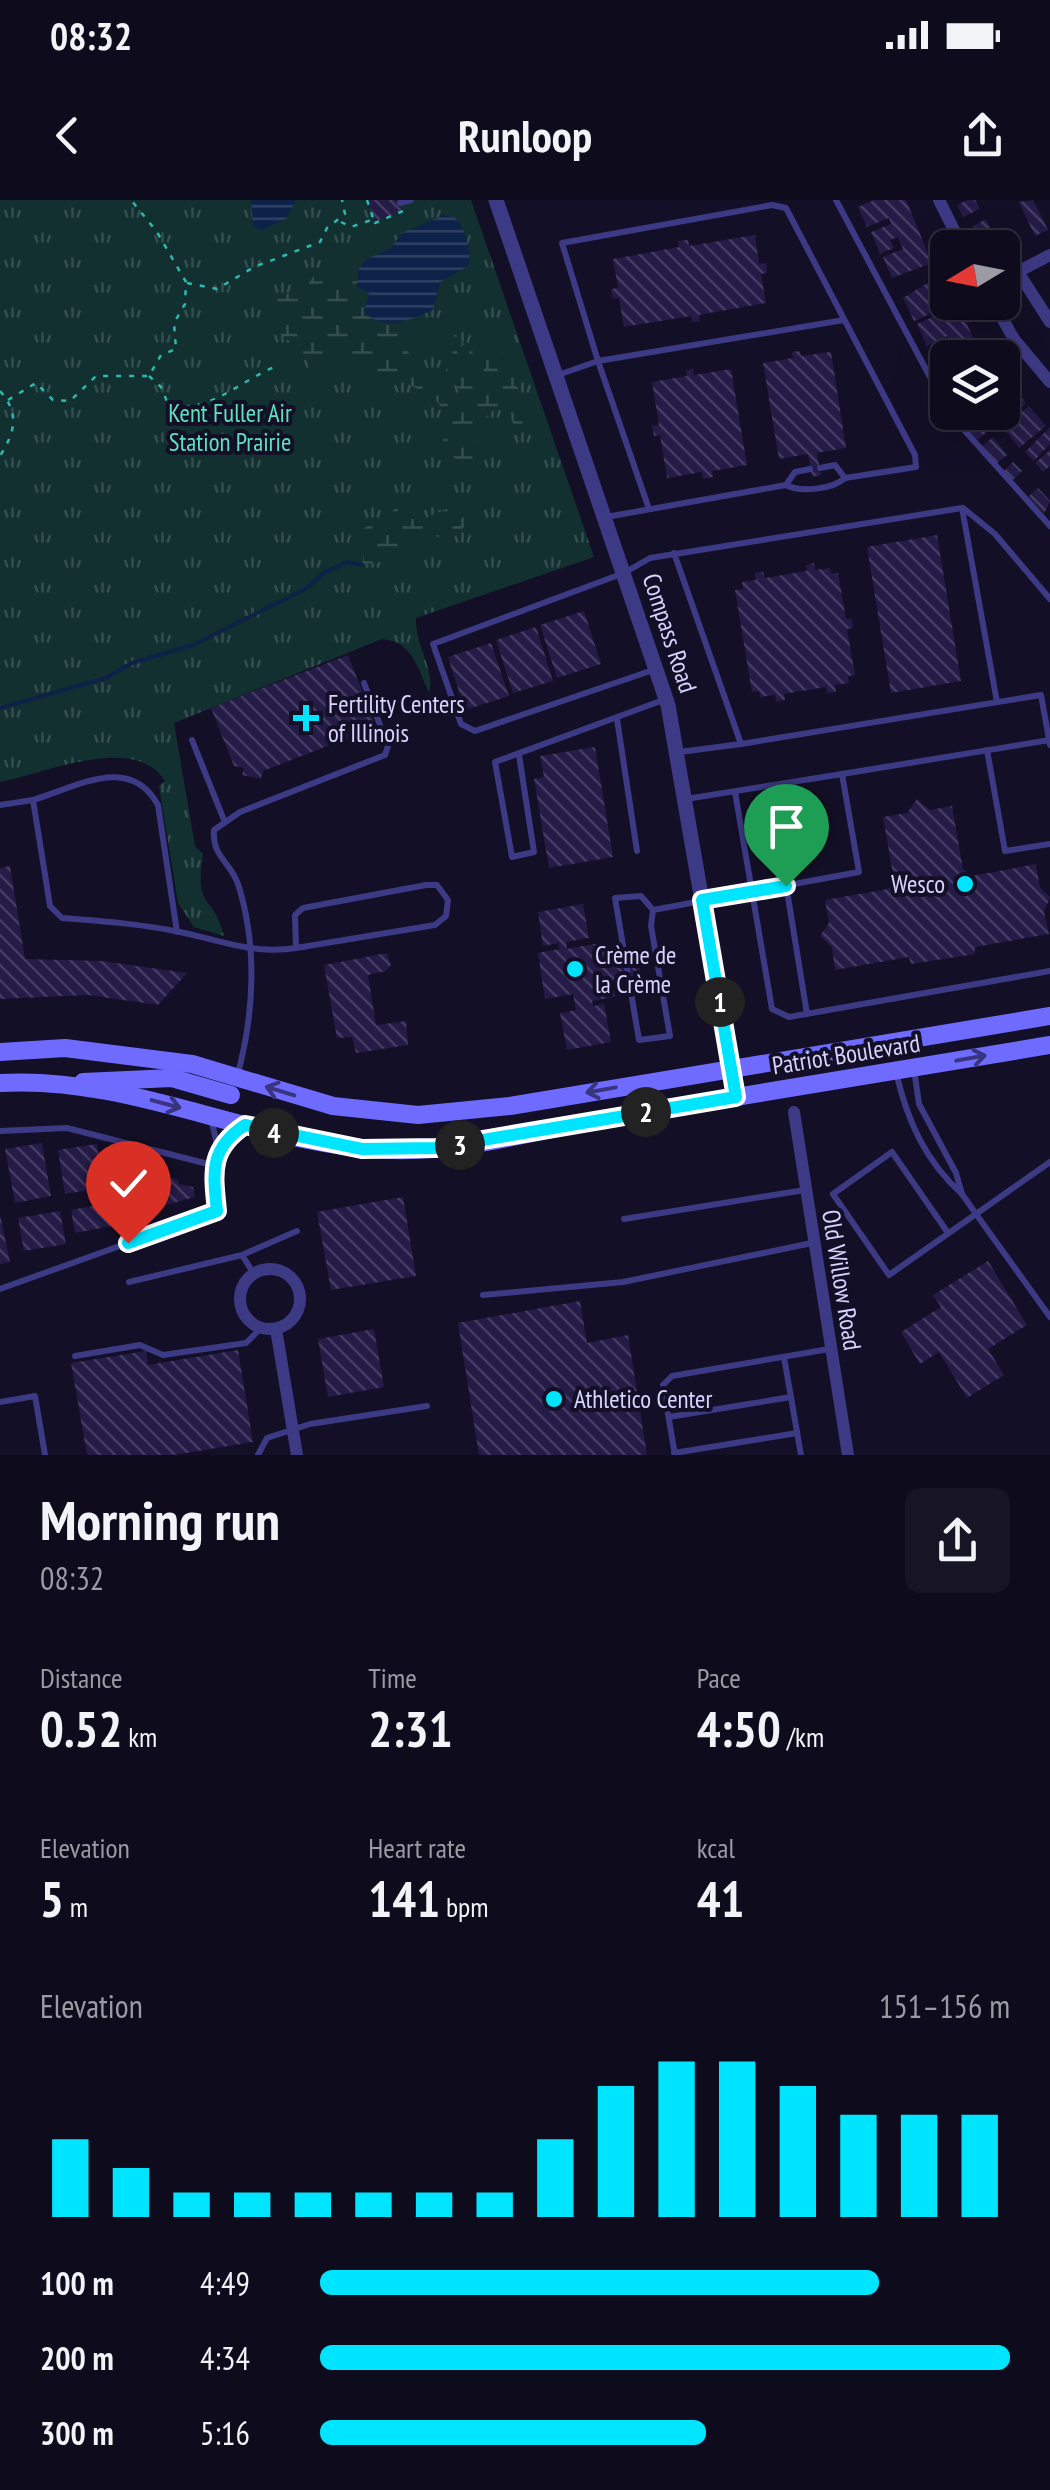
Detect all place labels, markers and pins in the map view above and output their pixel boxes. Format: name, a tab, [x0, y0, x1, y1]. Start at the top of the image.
place label: Fertility Centers of Illinois	[328, 688, 465, 749]
marker: Fertility Centers of Illinois	[293, 705, 319, 731]
pin	[744, 784, 829, 887]
place label: Wesco	[891, 868, 945, 900]
marker: Wesco	[954, 873, 976, 895]
place label: Crème de la Crème	[595, 939, 676, 1000]
marker: Crème de la Crème	[564, 958, 586, 980]
pin: 1	[695, 977, 745, 1027]
pin: 2	[621, 1087, 671, 1137]
pin: 4	[249, 1108, 299, 1158]
pin: 3	[435, 1120, 485, 1170]
pin	[86, 1141, 171, 1244]
place label: Athletico Center	[574, 1383, 712, 1415]
marker: Athletico Center	[543, 1388, 565, 1410]

